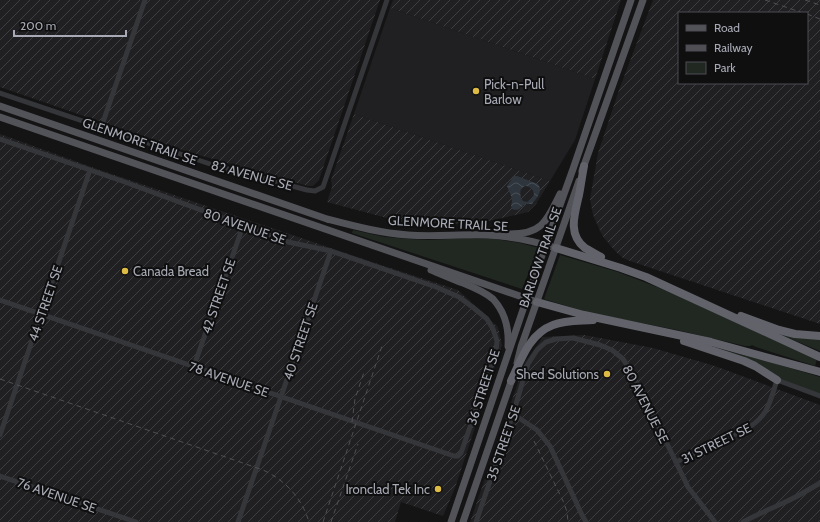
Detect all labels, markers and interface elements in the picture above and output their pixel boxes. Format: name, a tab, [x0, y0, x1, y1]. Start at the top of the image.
scale bar	[14, 12, 126, 38]
legend	[678, 12, 808, 84]
text: 200 m	[20, 18, 56, 33]
text: Road	[714, 20, 740, 35]
text: Railway	[714, 40, 752, 55]
text: Park	[714, 60, 736, 75]
place label: Pick-n-Pull Barlow	[484, 76, 544, 107]
marker: Pick-n-Pull Barlow	[471, 86, 481, 96]
street label: GLENMORE TRAIL SE	[81, 114, 199, 168]
street label: 82 AVENUE SE	[210, 156, 294, 194]
street label: 80 AVENUE SE	[202, 204, 288, 248]
street label: BARLOW TRAIL SE	[515, 205, 565, 309]
street label: GLENMORE TRAIL SE	[387, 212, 509, 234]
street label: 42 STREET SE	[198, 256, 238, 336]
street label: 44 STREET SE	[25, 263, 65, 343]
place label: Canada Bread	[133, 263, 209, 279]
marker: Canada Bread	[120, 266, 130, 276]
street label: 40 STREET SE	[279, 300, 321, 382]
street label: 36 STREET SE	[463, 347, 503, 427]
street label: 78 AVENUE SE	[187, 358, 271, 400]
street label: 80 AVENUE SE	[619, 362, 673, 446]
place label: Shed Solutions	[516, 366, 600, 382]
marker: Shed Solutions	[602, 369, 612, 379]
street label: 35 STREET SE	[483, 403, 523, 483]
street label: 31 STREET SE	[679, 419, 753, 467]
street label: 76 AVENUE SE	[15, 474, 99, 516]
place label: Ironclad Tek Inc	[345, 481, 430, 497]
marker: Ironclad Tek Inc	[433, 484, 443, 494]

